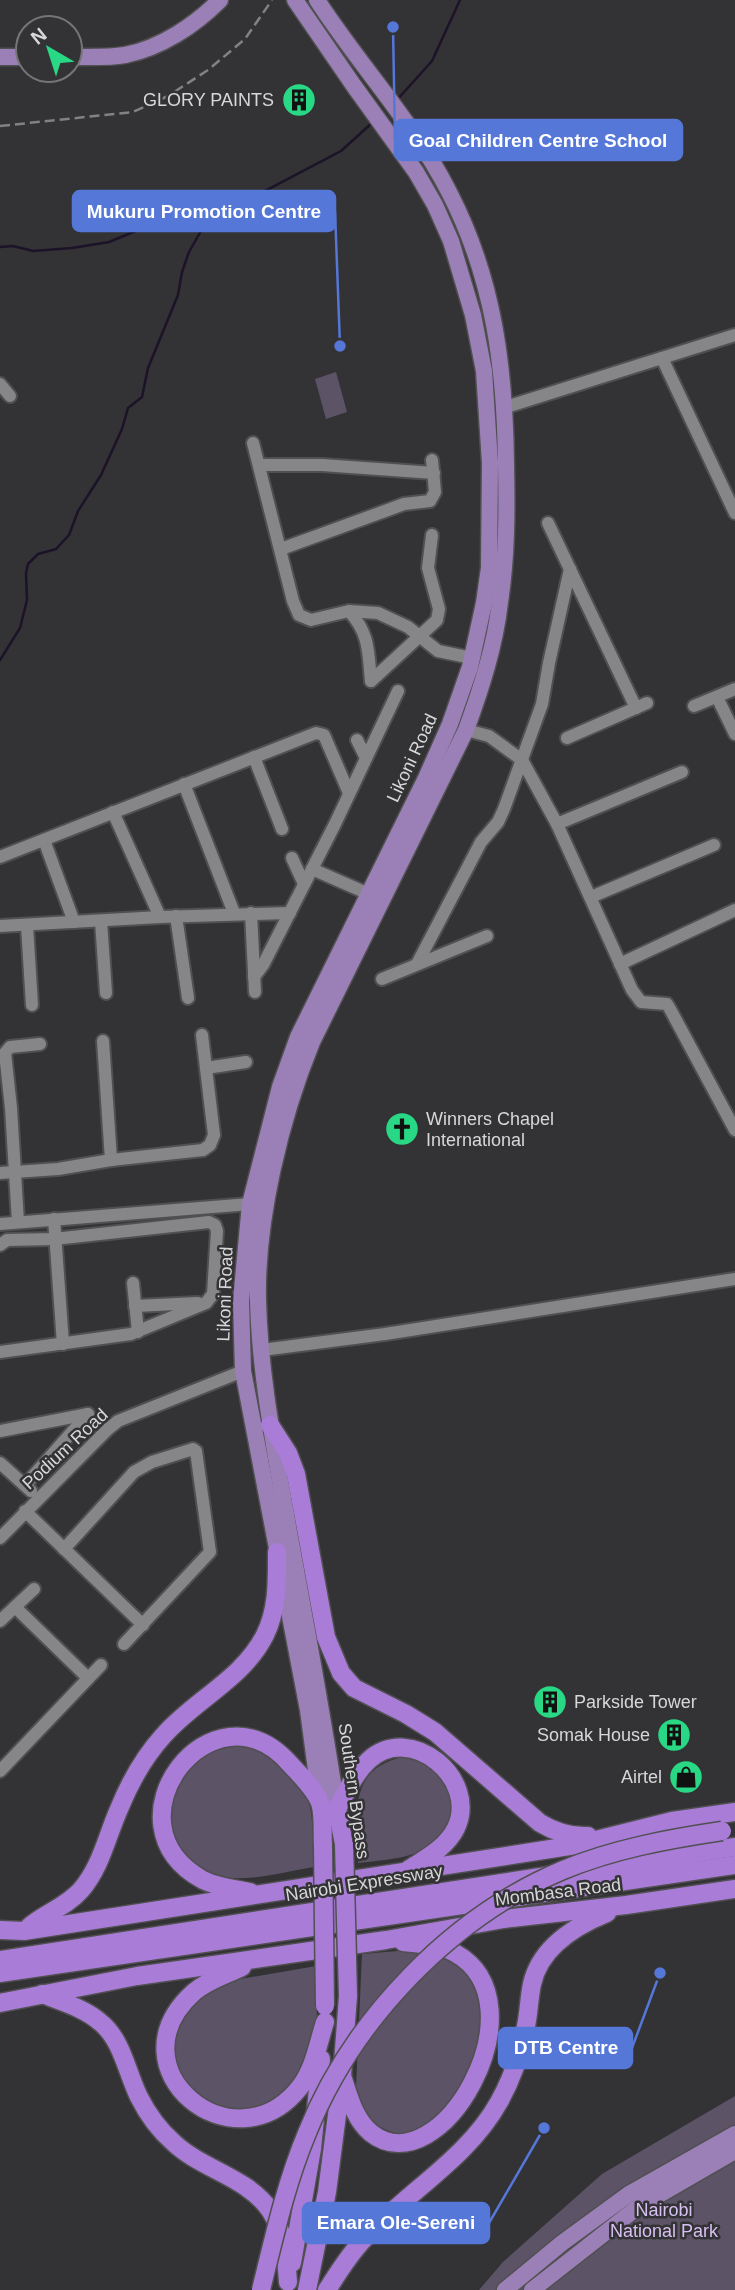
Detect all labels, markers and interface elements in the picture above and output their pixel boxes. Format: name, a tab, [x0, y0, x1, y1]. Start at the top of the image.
north arrow	[14, 14, 84, 84]
text: N	[27, 24, 51, 49]
building icon: GLORY PAINTS	[280, 81, 318, 119]
place label: GLORY PAINTS	[143, 90, 274, 110]
callout: Goal Children Centre School	[395, 120, 682, 160]
text: Goal Children Centre School	[409, 130, 667, 151]
callout: Mukuru Promotion Centre	[73, 191, 335, 231]
text: Mukuru Promotion Centre	[87, 201, 321, 222]
street label: Likoni Road	[383, 711, 441, 805]
place label: Winners Chapel International	[426, 1109, 554, 1150]
church icon: Winners Chapel International	[383, 1110, 421, 1148]
street label: Likoni Road	[213, 1246, 237, 1342]
street label: Podium Road	[18, 1404, 112, 1494]
building icon: Parkside Tower	[531, 1683, 569, 1721]
place label: Parkside Tower	[574, 1692, 697, 1712]
building icon: Somak House	[655, 1716, 693, 1754]
street label: Southern Bypass	[335, 1722, 373, 1860]
place label: Somak House	[537, 1725, 650, 1745]
shop icon: Airtel	[667, 1758, 705, 1796]
place label: Airtel	[621, 1767, 662, 1787]
street label: Nairobi Expressway	[284, 1861, 444, 1905]
street label: Mombasa Road	[494, 1874, 622, 1910]
callout: DTB Centre	[499, 2028, 632, 2068]
text: DTB Centre	[514, 2037, 618, 2058]
park label: Nairobi National Park	[610, 2200, 719, 2241]
callout: Emara Ole-Sereni	[303, 2203, 489, 2243]
text: Emara Ole-Sereni	[317, 2212, 475, 2233]

